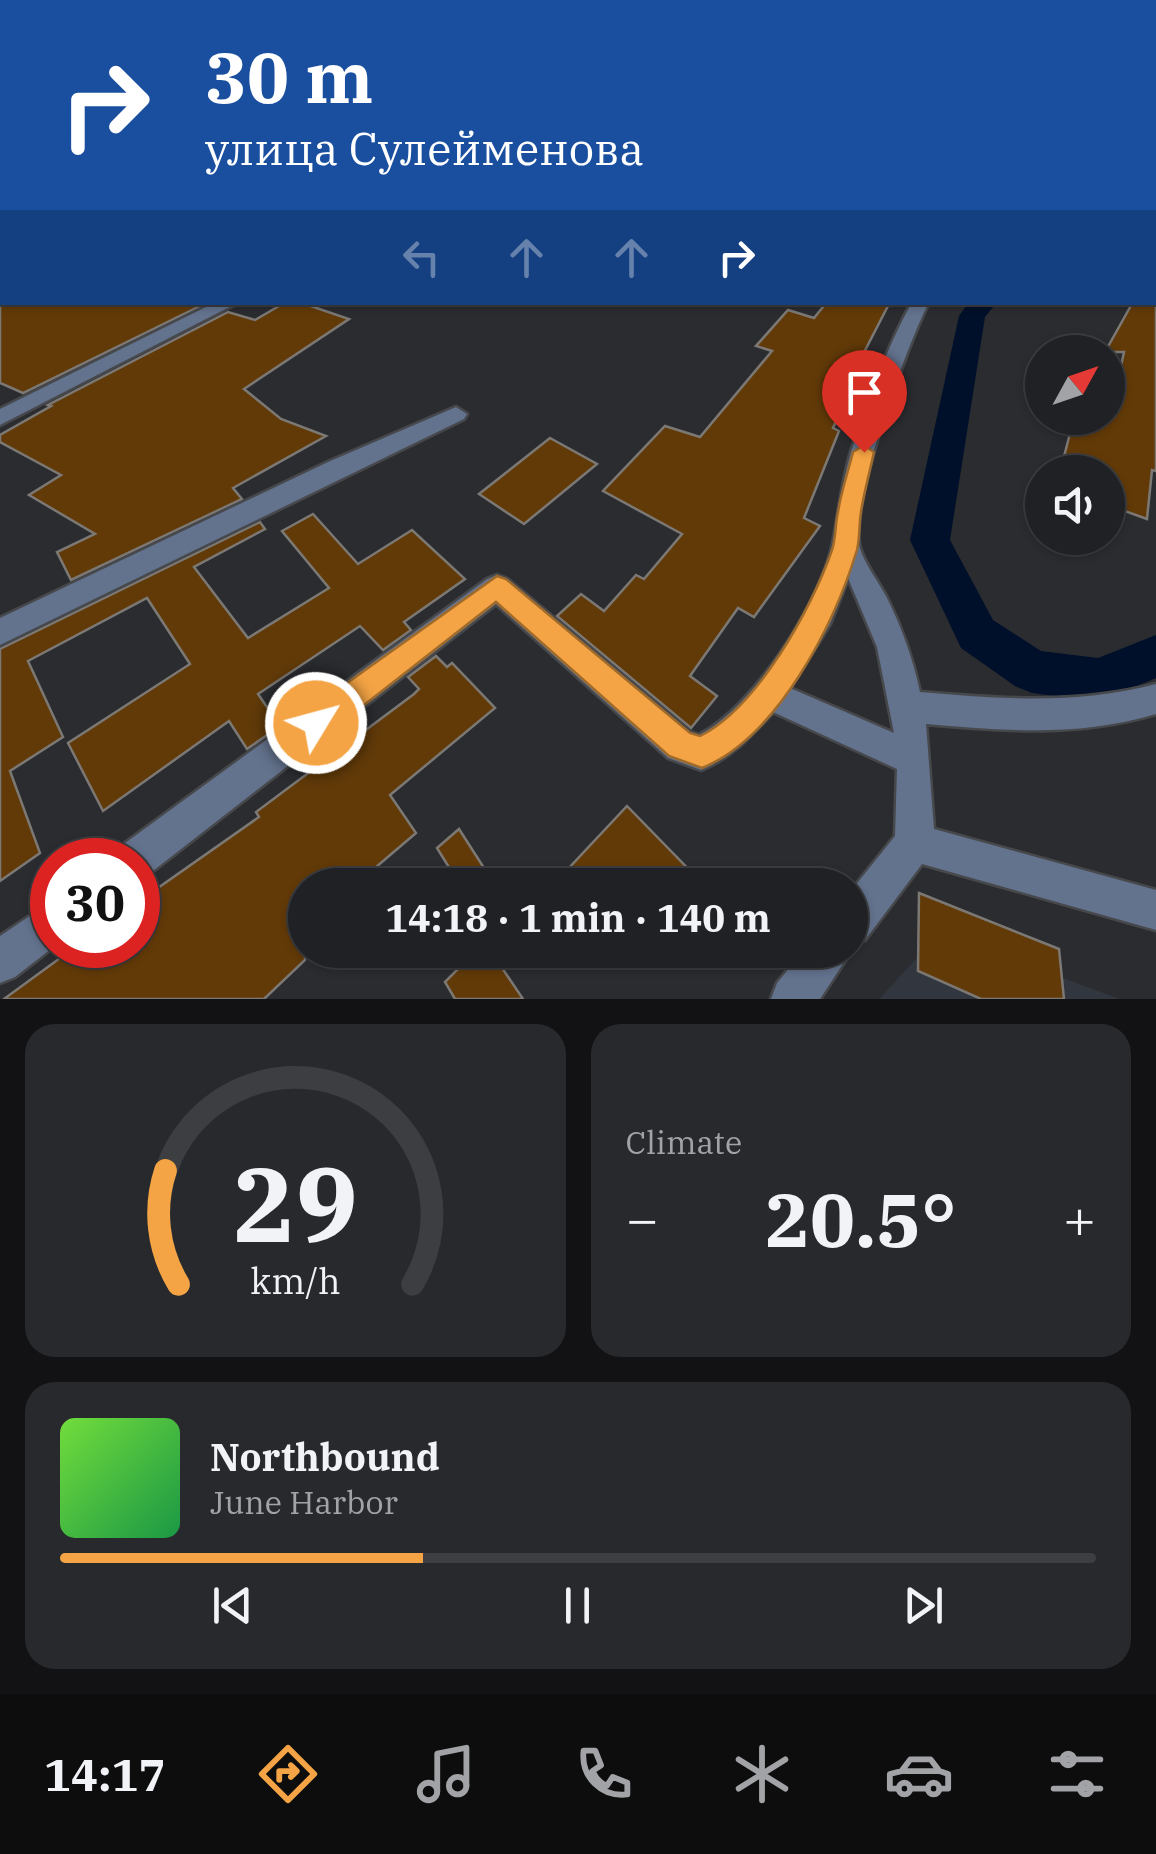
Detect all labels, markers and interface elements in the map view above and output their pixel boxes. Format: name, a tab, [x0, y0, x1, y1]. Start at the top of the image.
text: 30 m	[205, 31, 373, 122]
icon: right	[40, 40, 170, 170]
text: улица Сулейменова	[205, 119, 644, 177]
icon: left	[394, 230, 449, 285]
icon: ahead	[499, 230, 554, 285]
icon: ahead	[604, 230, 659, 285]
icon: right	[709, 230, 764, 285]
north arrow	[1025, 335, 1125, 435]
map controls	[1025, 335, 1125, 555]
pin	[822, 350, 907, 453]
icon: arrive	[837, 365, 892, 420]
button: sound	[1025, 455, 1125, 555]
position arrow	[264, 671, 368, 775]
speed limit sign: 30	[30, 838, 160, 968]
text: 14:18 · 1 min · 140 m	[385, 893, 771, 942]
text: Climate	[626, 1121, 742, 1163]
text: 29	[233, 1135, 358, 1271]
text: 20.5°	[765, 1170, 956, 1268]
text: −	[626, 1183, 659, 1254]
text: +	[1063, 1183, 1096, 1254]
text: km/h	[250, 1257, 340, 1304]
text: Northbound	[210, 1432, 440, 1481]
text: June Harbor	[210, 1481, 398, 1523]
icon: previous	[205, 1578, 260, 1633]
icon: pause	[550, 1578, 605, 1633]
icon: next	[896, 1578, 951, 1633]
icon: directions	[253, 1739, 323, 1809]
icon: music	[411, 1739, 481, 1809]
icon: phone	[569, 1739, 639, 1809]
icon: climate	[727, 1739, 797, 1809]
icon: car	[884, 1739, 954, 1809]
icon: filters	[1042, 1739, 1112, 1809]
text: 14:17	[44, 1745, 166, 1803]

